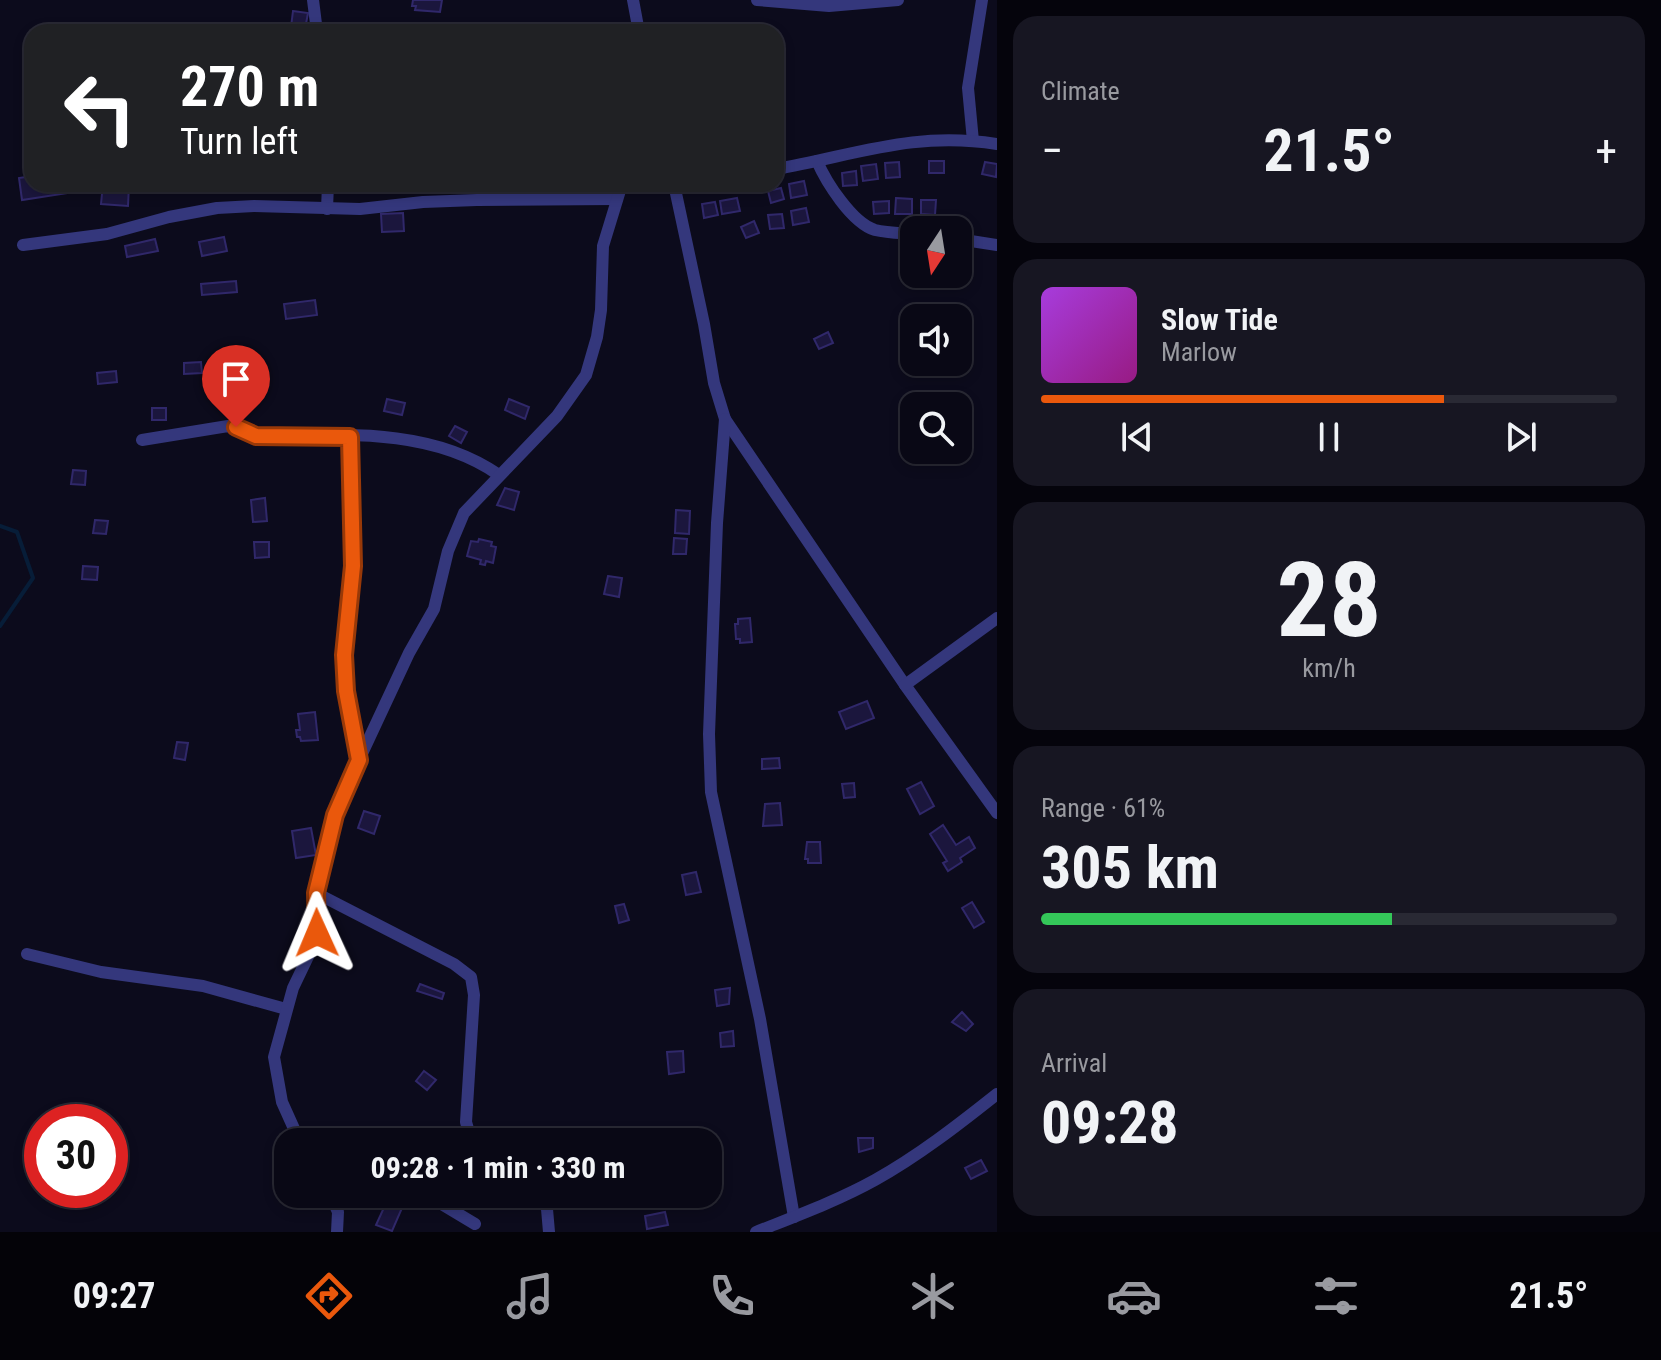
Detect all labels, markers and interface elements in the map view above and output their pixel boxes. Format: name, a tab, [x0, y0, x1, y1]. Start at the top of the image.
text: 270 m	[180, 54, 319, 120]
icon: left	[48, 56, 152, 160]
text: Climate	[1041, 76, 1120, 106]
text: 21.5°	[1263, 115, 1395, 186]
text: Turn left	[180, 121, 298, 163]
text: −	[1041, 125, 1063, 177]
text: +	[1595, 125, 1617, 177]
north arrow	[900, 216, 972, 288]
map controls	[900, 216, 972, 464]
text: Slow Tide	[1161, 302, 1278, 337]
button: sound	[900, 304, 972, 376]
text: Marlow	[1161, 337, 1237, 367]
pin	[202, 345, 270, 427]
icon: arrive	[214, 357, 258, 401]
button: search	[900, 392, 972, 464]
icon: previous	[1115, 415, 1159, 459]
icon: pause	[1307, 415, 1351, 459]
icon: next	[1499, 415, 1543, 459]
text: 28	[1276, 540, 1382, 661]
text: km/h	[1302, 653, 1356, 683]
text: Range · 61%	[1041, 793, 1165, 823]
text: 305 km	[1041, 832, 1219, 903]
position arrow	[275, 891, 359, 975]
text: Arrival	[1041, 1048, 1107, 1078]
text: 09:28	[1041, 1087, 1179, 1158]
speed limit sign: 30	[24, 1104, 128, 1208]
text: 09:28 · 1 min · 330 m	[371, 1150, 625, 1185]
icon: directions	[301, 1268, 357, 1324]
icon: music	[502, 1268, 558, 1324]
icon: phone	[704, 1268, 760, 1324]
icon: climate	[905, 1268, 961, 1324]
icon: car	[1106, 1268, 1162, 1324]
icon: filters	[1308, 1268, 1364, 1324]
text: 09:27	[73, 1275, 155, 1317]
text: 21.5°	[1509, 1275, 1588, 1317]

